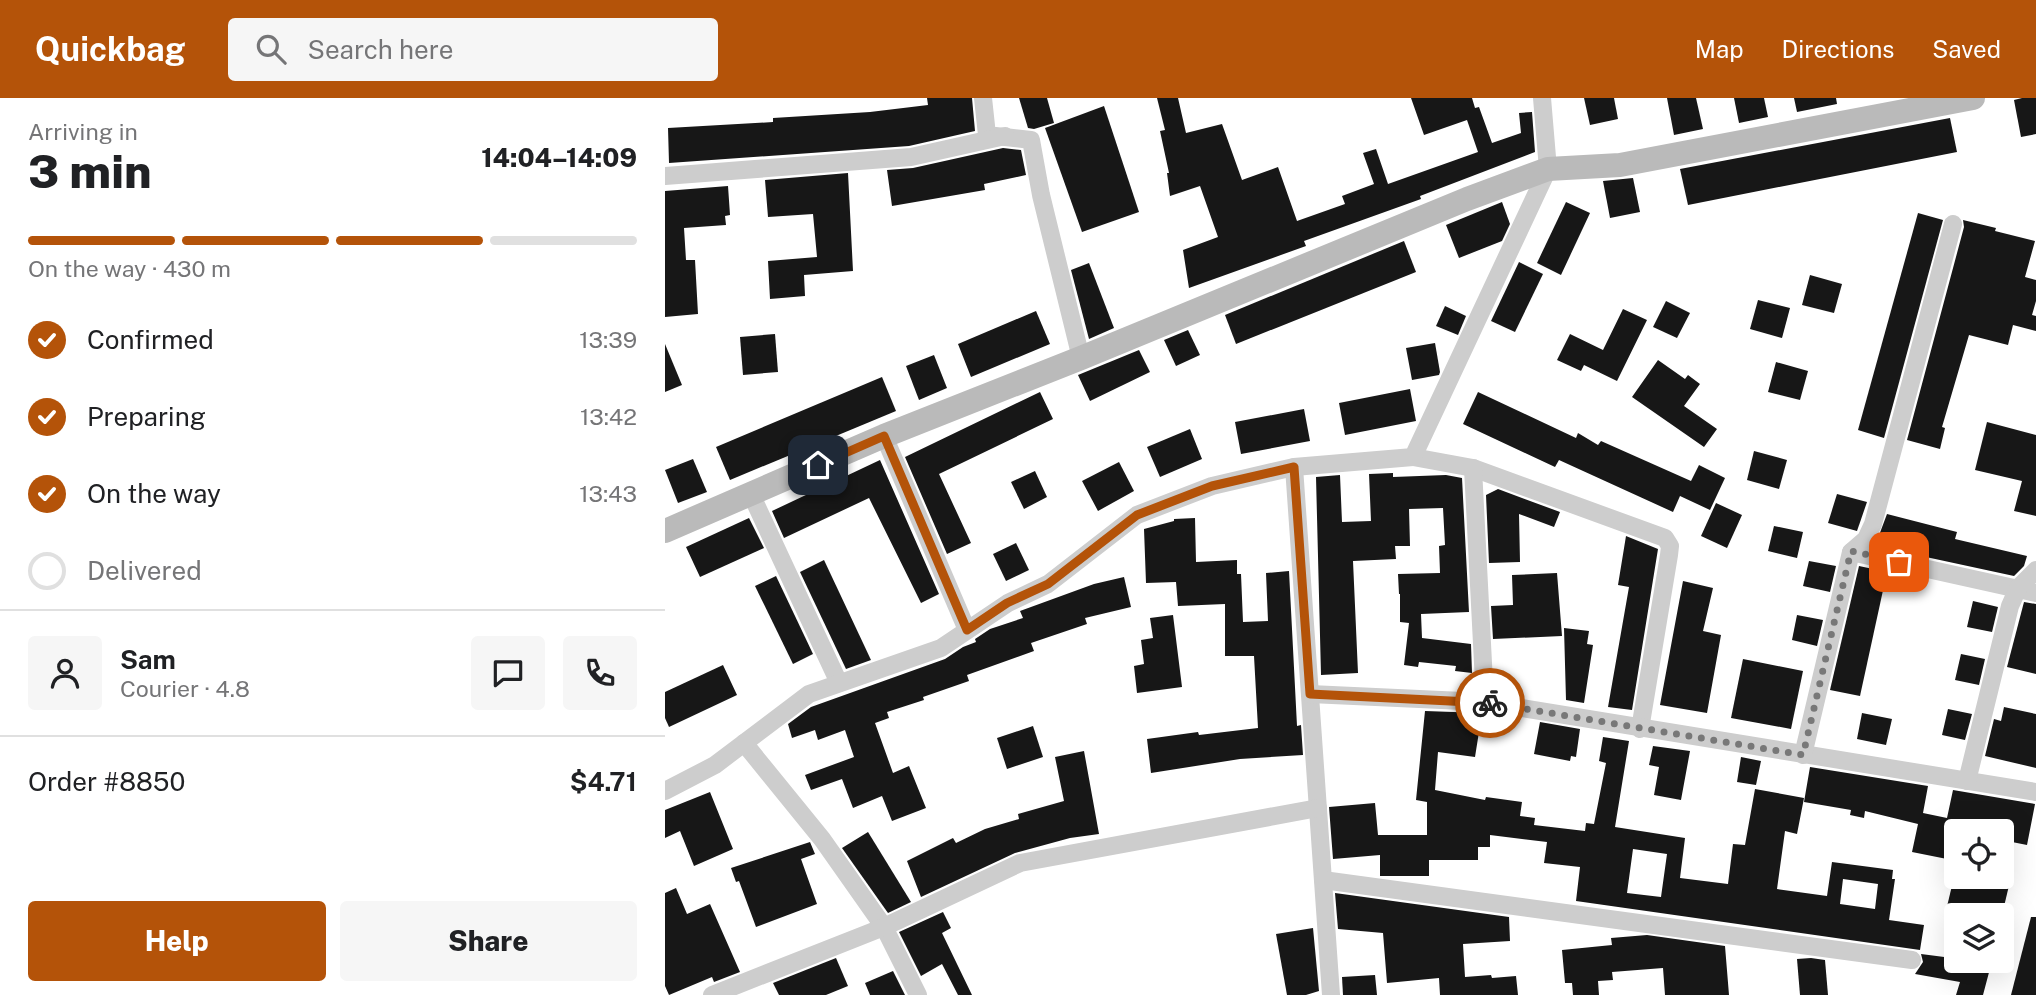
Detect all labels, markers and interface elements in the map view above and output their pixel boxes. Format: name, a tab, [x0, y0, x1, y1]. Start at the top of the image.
search box	[228, 18, 718, 81]
text: Quickbag	[35, 30, 186, 68]
icon: search	[252, 30, 290, 68]
text: Search here	[308, 34, 454, 65]
text: Map	[1695, 35, 1744, 63]
text: Directions	[1782, 35, 1894, 63]
text: Saved	[1932, 35, 2001, 63]
text: Arriving in	[28, 118, 138, 145]
text: 14:04–14:09	[481, 142, 637, 173]
text: 3 min	[28, 144, 152, 198]
text: On the way · 430 m	[28, 255, 231, 282]
icon: check	[28, 321, 66, 359]
text: Confirmed	[87, 324, 214, 355]
text: 13:39	[579, 326, 637, 353]
icon: check	[28, 398, 66, 436]
text: Preparing	[87, 401, 206, 432]
text: 13:42	[580, 403, 637, 430]
pin	[788, 435, 848, 495]
icon: home	[799, 446, 837, 484]
icon: check	[28, 475, 66, 513]
text: On the way	[87, 478, 221, 509]
text: 13:43	[579, 480, 637, 507]
pin	[1869, 532, 1929, 592]
icon: bag	[1880, 543, 1918, 581]
text: Delivered	[87, 555, 202, 586]
button: person	[28, 636, 102, 710]
button: chat	[471, 636, 545, 710]
button: phone	[563, 636, 637, 710]
text: Sam	[120, 644, 176, 675]
courier	[1455, 668, 1525, 738]
text: Courier · 4.8	[120, 675, 250, 702]
icon: bike	[1471, 684, 1509, 722]
text: Order #8850	[28, 766, 185, 797]
text: $4.71	[570, 766, 637, 797]
map controls	[1944, 819, 2014, 973]
button: locate	[1944, 819, 2014, 889]
button: Help	[28, 901, 326, 981]
button: Share	[340, 901, 637, 981]
button: layers	[1944, 903, 2014, 973]

